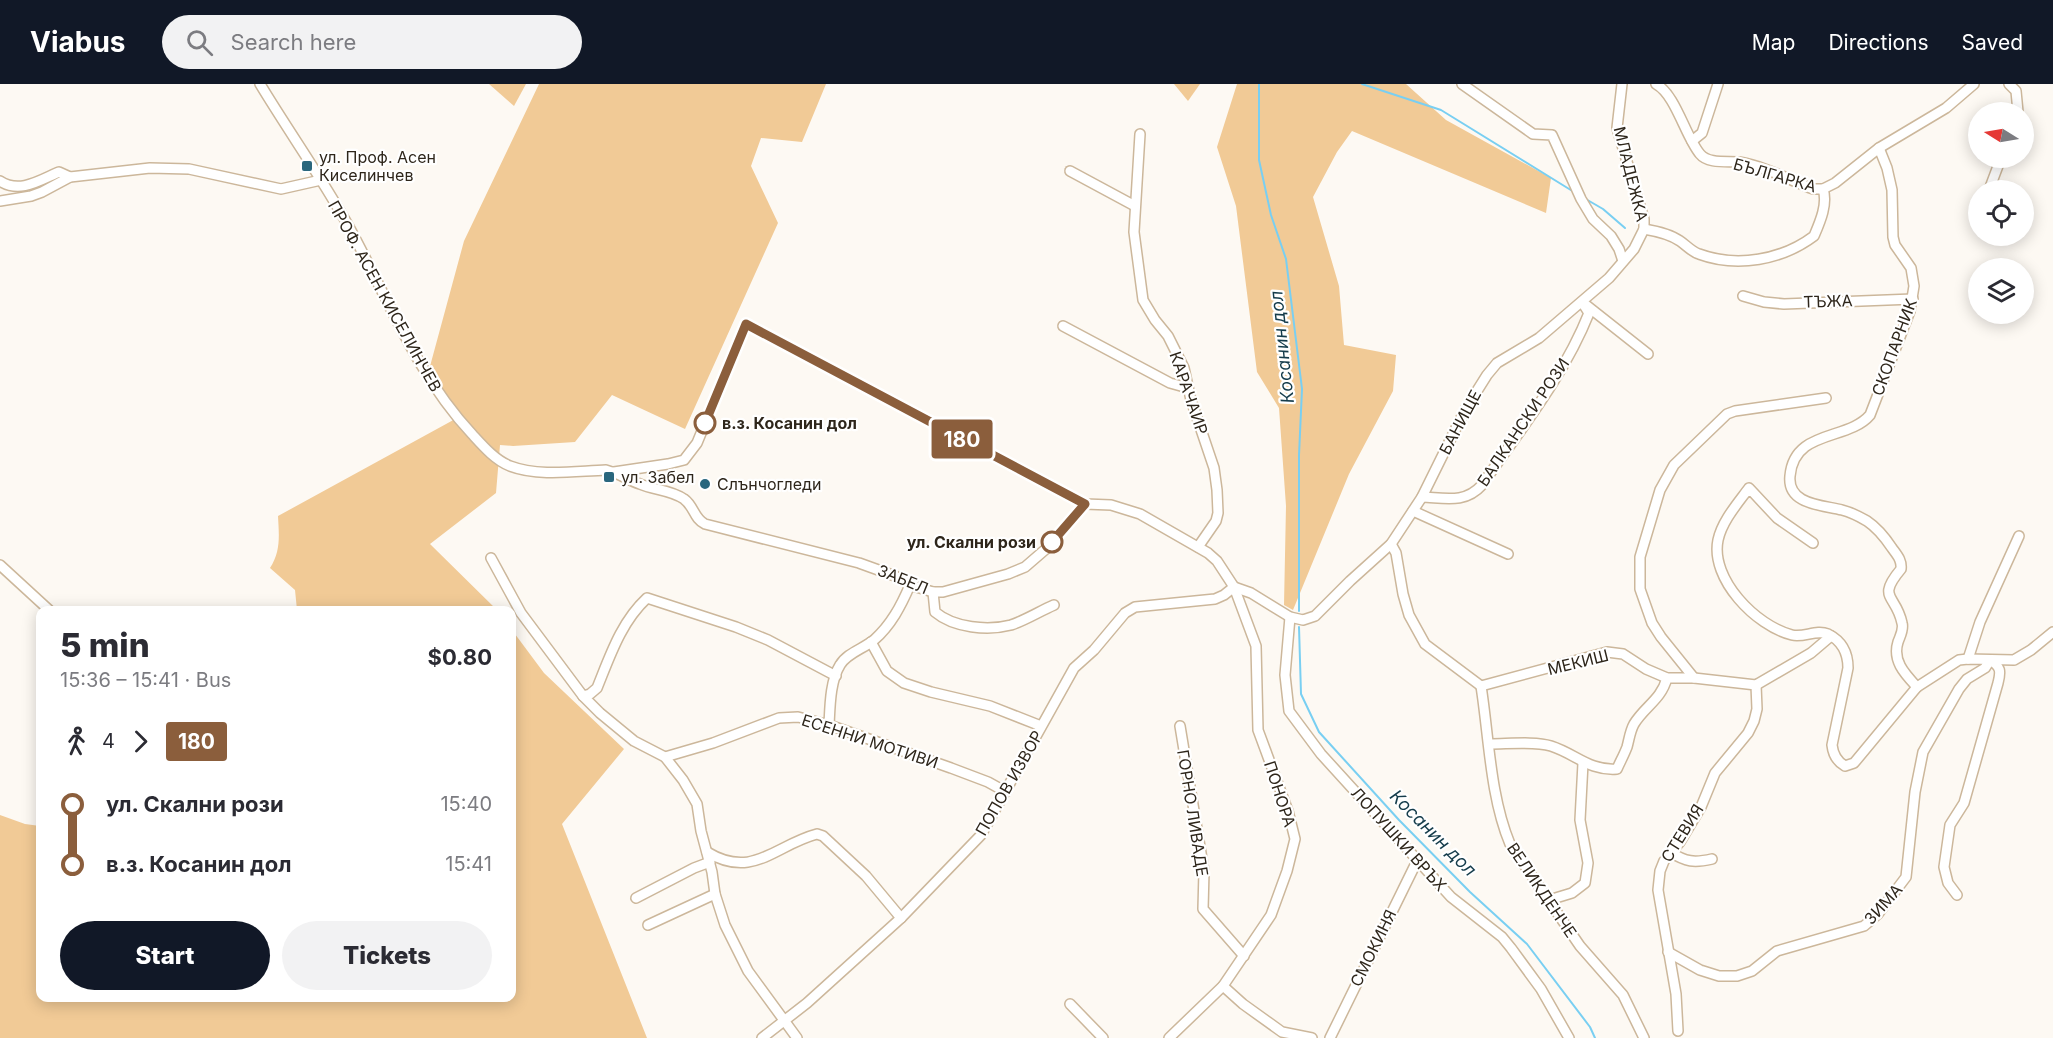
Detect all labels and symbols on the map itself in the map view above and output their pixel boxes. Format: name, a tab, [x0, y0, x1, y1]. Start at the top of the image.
north arrow	[1968, 102, 2034, 168]
street label: МЛАДЕЖКА	[1610, 124, 1652, 224]
place label: ул. Проф. Асен Киселинчев	[319, 147, 436, 185]
street label: БЪЛГАРКА	[1731, 154, 1819, 196]
marker: ул. Проф. Асен Киселинчев	[300, 159, 314, 173]
street label: ПРОФ. АСЕН КИСЕЛИНЧЕВ	[324, 197, 446, 395]
water label: Косанин дол	[1265, 290, 1298, 404]
street label: ТЪЖА	[1803, 290, 1853, 312]
street label: СКОПАРНИК	[1867, 295, 1921, 398]
street label: КАРАЧАИР	[1165, 349, 1213, 437]
street label: БАЛКАНСКИ РОЗИ	[1473, 354, 1573, 490]
street label: БАНИЩЕ	[1435, 386, 1485, 458]
marker: в.з. Косанин дол	[694, 412, 716, 434]
place label: в.з. Косанин дол	[722, 413, 857, 433]
line badge: 180	[928, 420, 996, 458]
place label: ул. Забел	[621, 467, 694, 487]
marker: ул. Забел	[602, 470, 616, 484]
place label: Слънчогледи	[717, 474, 822, 494]
marker: Слънчогледи	[698, 477, 712, 491]
marker: ул. Скални рози	[1041, 531, 1063, 553]
place label: ул. Скални рози	[907, 532, 1036, 552]
street label: ЗАБЕЛ	[875, 560, 931, 598]
street label: МЕКИШ	[1545, 645, 1611, 679]
street label: ЕСЕННИ МОТИВИ	[799, 709, 941, 773]
street label: ПОПОВ ИЗВОР	[971, 727, 1047, 839]
street label: ГОРНО ЛИВАДЕ	[1173, 748, 1213, 878]
street label: ПОНОРА	[1260, 758, 1300, 830]
street label: ЛОПУШКИ ВРЪХ	[1347, 783, 1451, 895]
water label: Косанин дол	[1386, 785, 1481, 880]
street label: СТЕВИЯ	[1656, 800, 1708, 866]
street label: ВЕЛИКДЕНЧЕ	[1503, 839, 1581, 941]
street label: ЗИМА	[1860, 880, 1906, 928]
street label: СМОКИНЯ	[1346, 906, 1400, 990]

